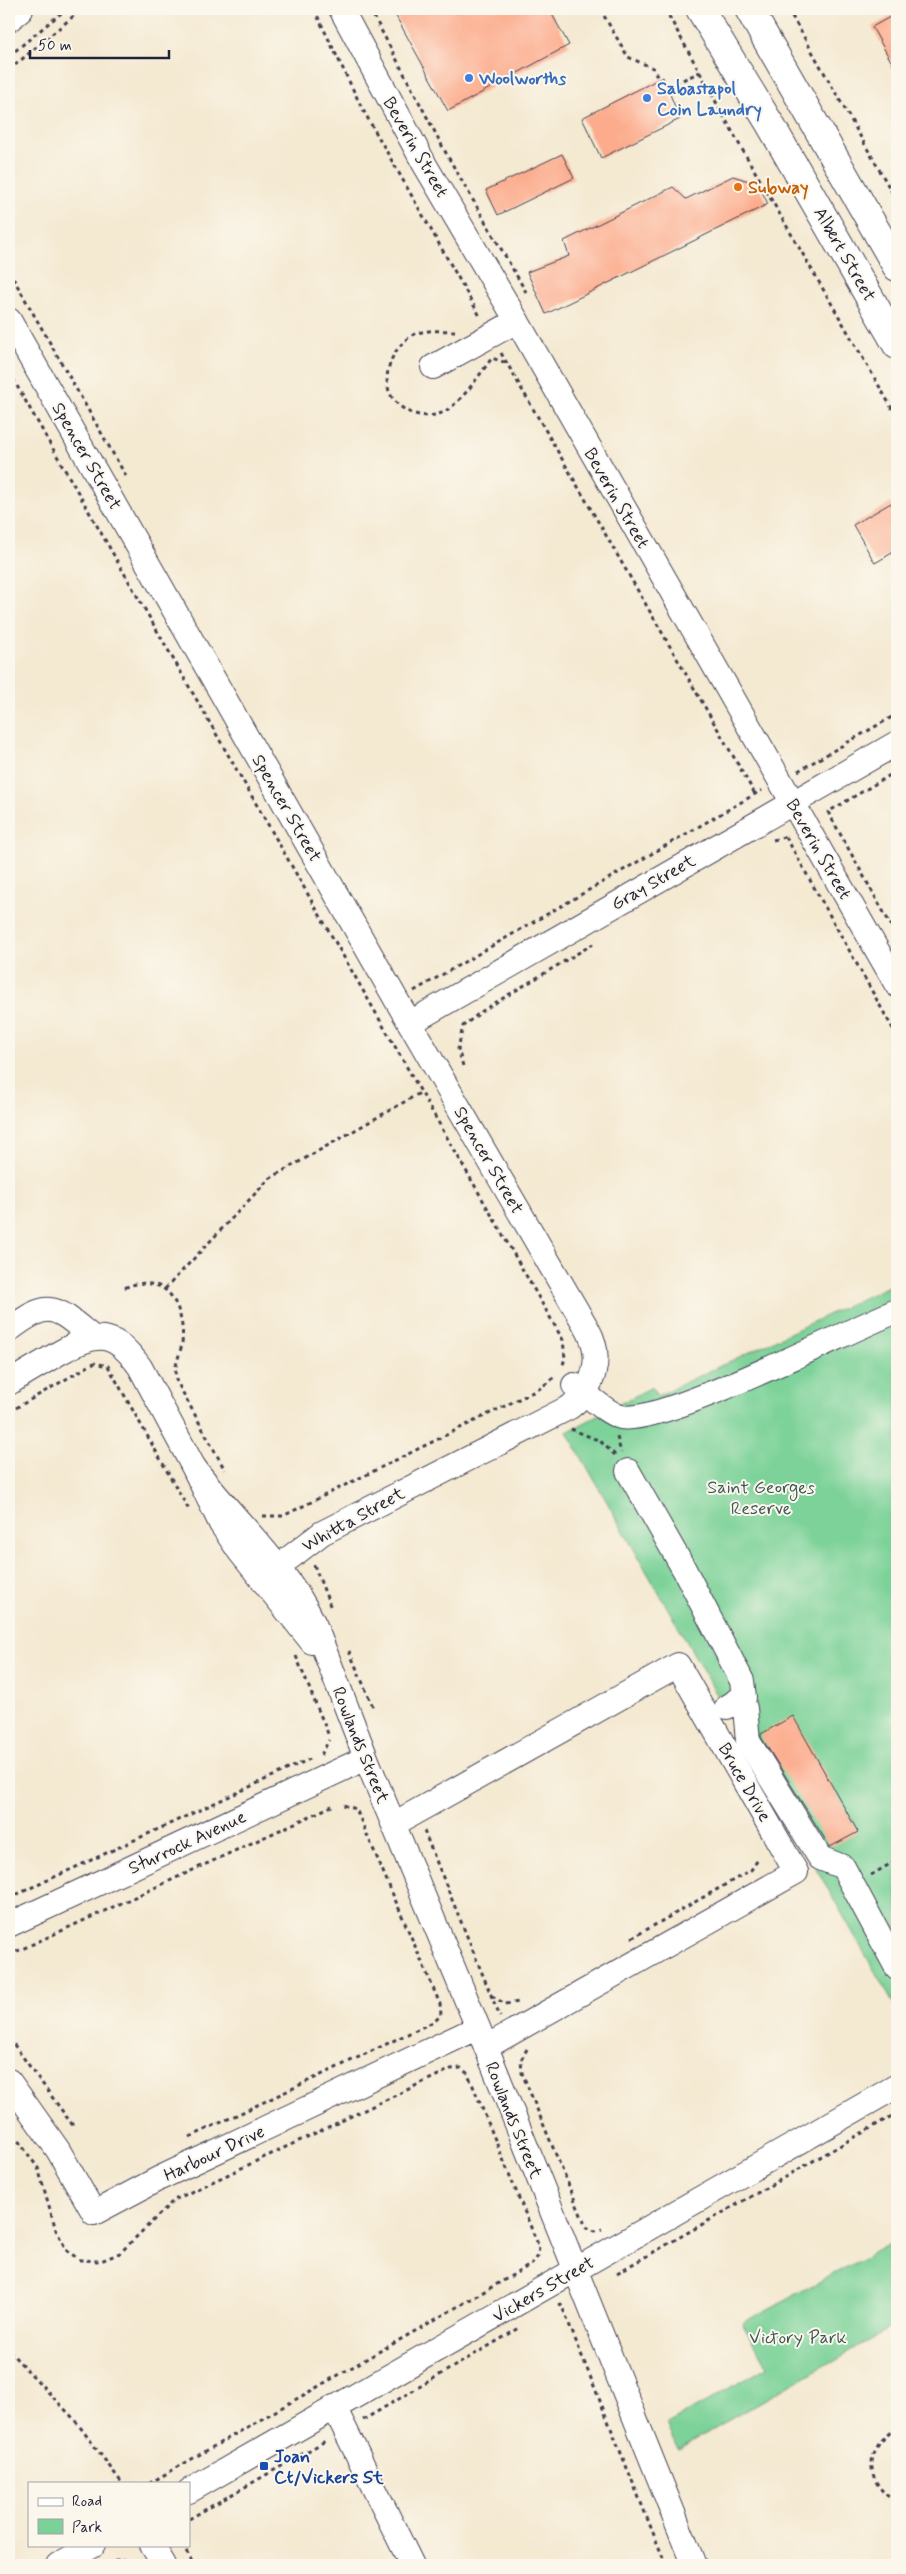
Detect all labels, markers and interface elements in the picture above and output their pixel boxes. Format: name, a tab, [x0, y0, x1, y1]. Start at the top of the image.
scale bar	[30, 28, 169, 60]
text: 50 m	[38, 36, 72, 56]
place label: Woolworths	[478, 67, 566, 91]
marker: Woolworths	[463, 72, 475, 84]
place label: Sabastapol Coin Laundry	[657, 77, 762, 122]
marker: Sabastapol Coin Laundry	[641, 92, 653, 104]
street label: Beverin Street	[377, 93, 454, 202]
place label: Subway	[748, 176, 809, 200]
marker: Subway	[732, 181, 744, 193]
street label: Albert Street	[807, 203, 881, 306]
street label: Spencer Street	[46, 398, 127, 515]
street label: Beverin Street	[578, 444, 655, 553]
street label: Spencer Street	[246, 750, 327, 867]
street label: Beverin Street	[780, 795, 857, 904]
street label: Gray Street	[607, 849, 700, 917]
street label: Spencer Street	[448, 1102, 529, 1219]
park label: Saint Georges Reserve	[707, 1476, 815, 1521]
street label: Whitta Street	[298, 1482, 410, 1558]
street label: Rowlands Street	[326, 1683, 395, 1808]
street label: Bruce Drive	[712, 1739, 776, 1826]
street label: Sturrock Avenue	[125, 1805, 250, 1881]
street label: Rowlands Street	[479, 2058, 548, 2183]
street label: Harbour Drive	[160, 2120, 269, 2188]
street label: Vickers Street	[488, 2251, 599, 2329]
park label: Victory Park	[749, 2326, 847, 2350]
place label: Joan Ct/Vickers St	[274, 2445, 384, 2490]
marker: Joan Ct/Vickers St	[258, 2460, 270, 2472]
legend	[28, 2482, 190, 2546]
text: Road	[72, 2492, 102, 2512]
text: Park	[72, 2518, 102, 2538]

